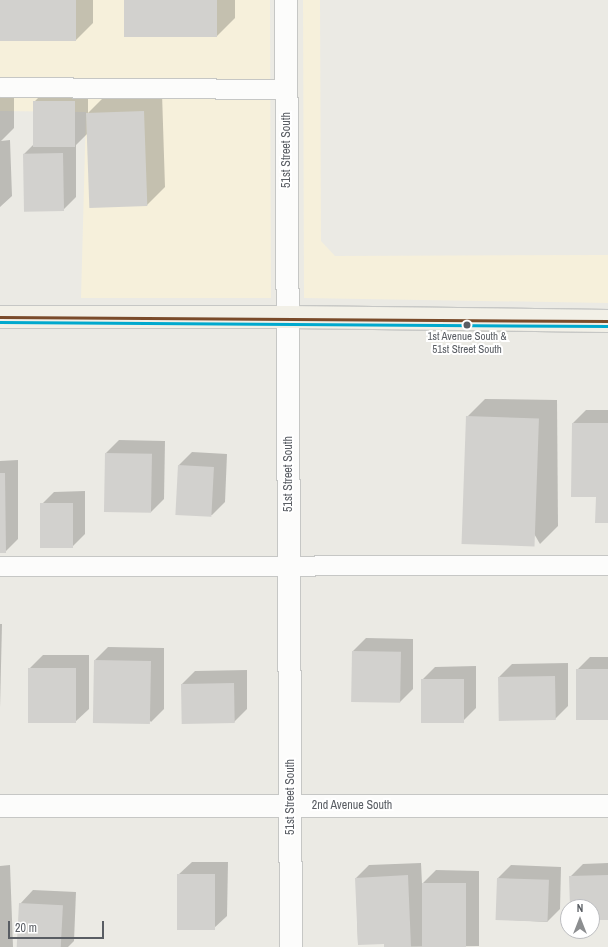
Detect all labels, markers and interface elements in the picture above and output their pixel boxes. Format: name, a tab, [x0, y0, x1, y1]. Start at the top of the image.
street label: 51st Street South	[280, 112, 294, 188]
marker: 1st Avenue South & 51st Street South	[462, 320, 472, 330]
place label: 1st Avenue South & 51st Street South	[427, 330, 507, 356]
street label: 51st Street South	[282, 436, 296, 512]
street label: 51st Street South	[284, 759, 298, 835]
street label: 2nd Avenue South	[312, 799, 392, 813]
north arrow	[560, 899, 600, 939]
text: N	[577, 901, 583, 915]
scale bar	[10, 913, 106, 939]
text: 20 m	[15, 920, 37, 936]

